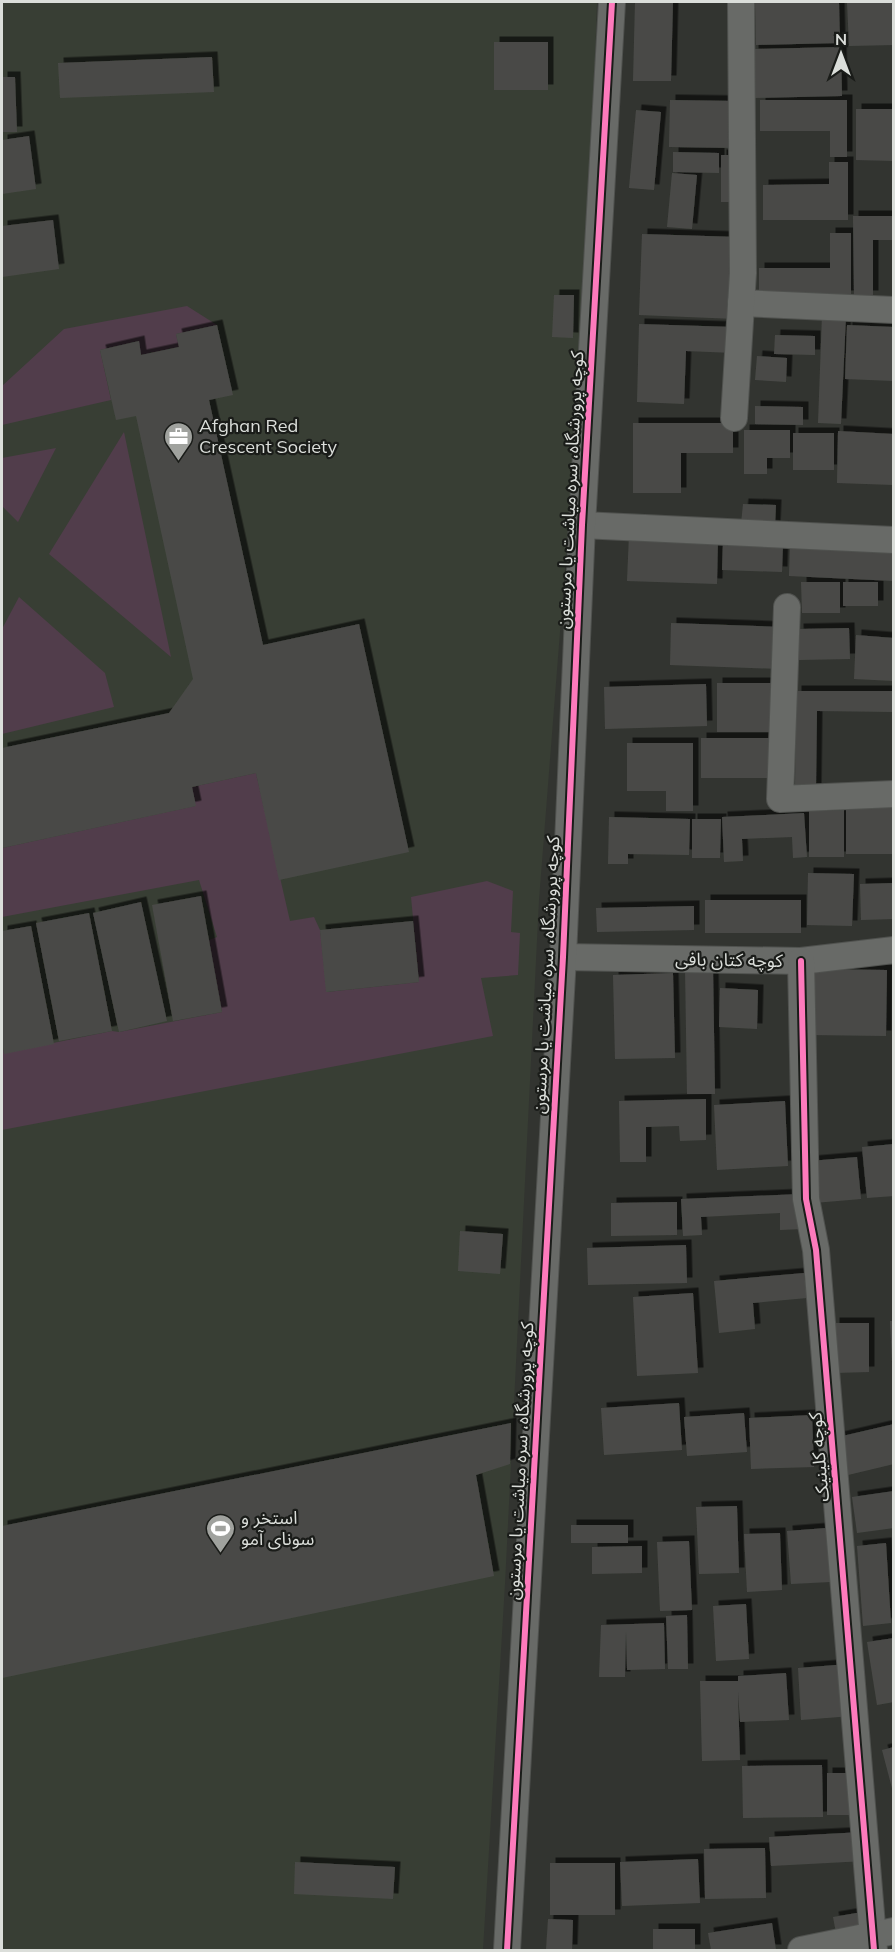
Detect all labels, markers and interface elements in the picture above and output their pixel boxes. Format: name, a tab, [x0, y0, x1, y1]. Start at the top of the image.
north arrow	[811, 24, 871, 84]
text: N	[835, 29, 847, 49]
street label: کوچه پرورشگاه، سره میاشت یا مرستون	[551, 350, 588, 630]
place label: Afghan Red Crescent Society	[199, 414, 337, 458]
office icon: Afghan Red Crescent Society	[162, 420, 194, 462]
street label: کوچه پرورشگاه، سره میاشت یا مرستون	[527, 835, 564, 1115]
street label: کوچه کتان بافی	[675, 947, 784, 972]
street label: کوچه پرورشگاه، سره میاشت یا مرستون	[501, 1321, 538, 1601]
street label: کوچه کلینیک	[803, 1411, 834, 1503]
place label: استخر و سونای آمو	[241, 1506, 314, 1550]
sports icon: استخر و سونای آمو	[204, 1512, 236, 1554]

